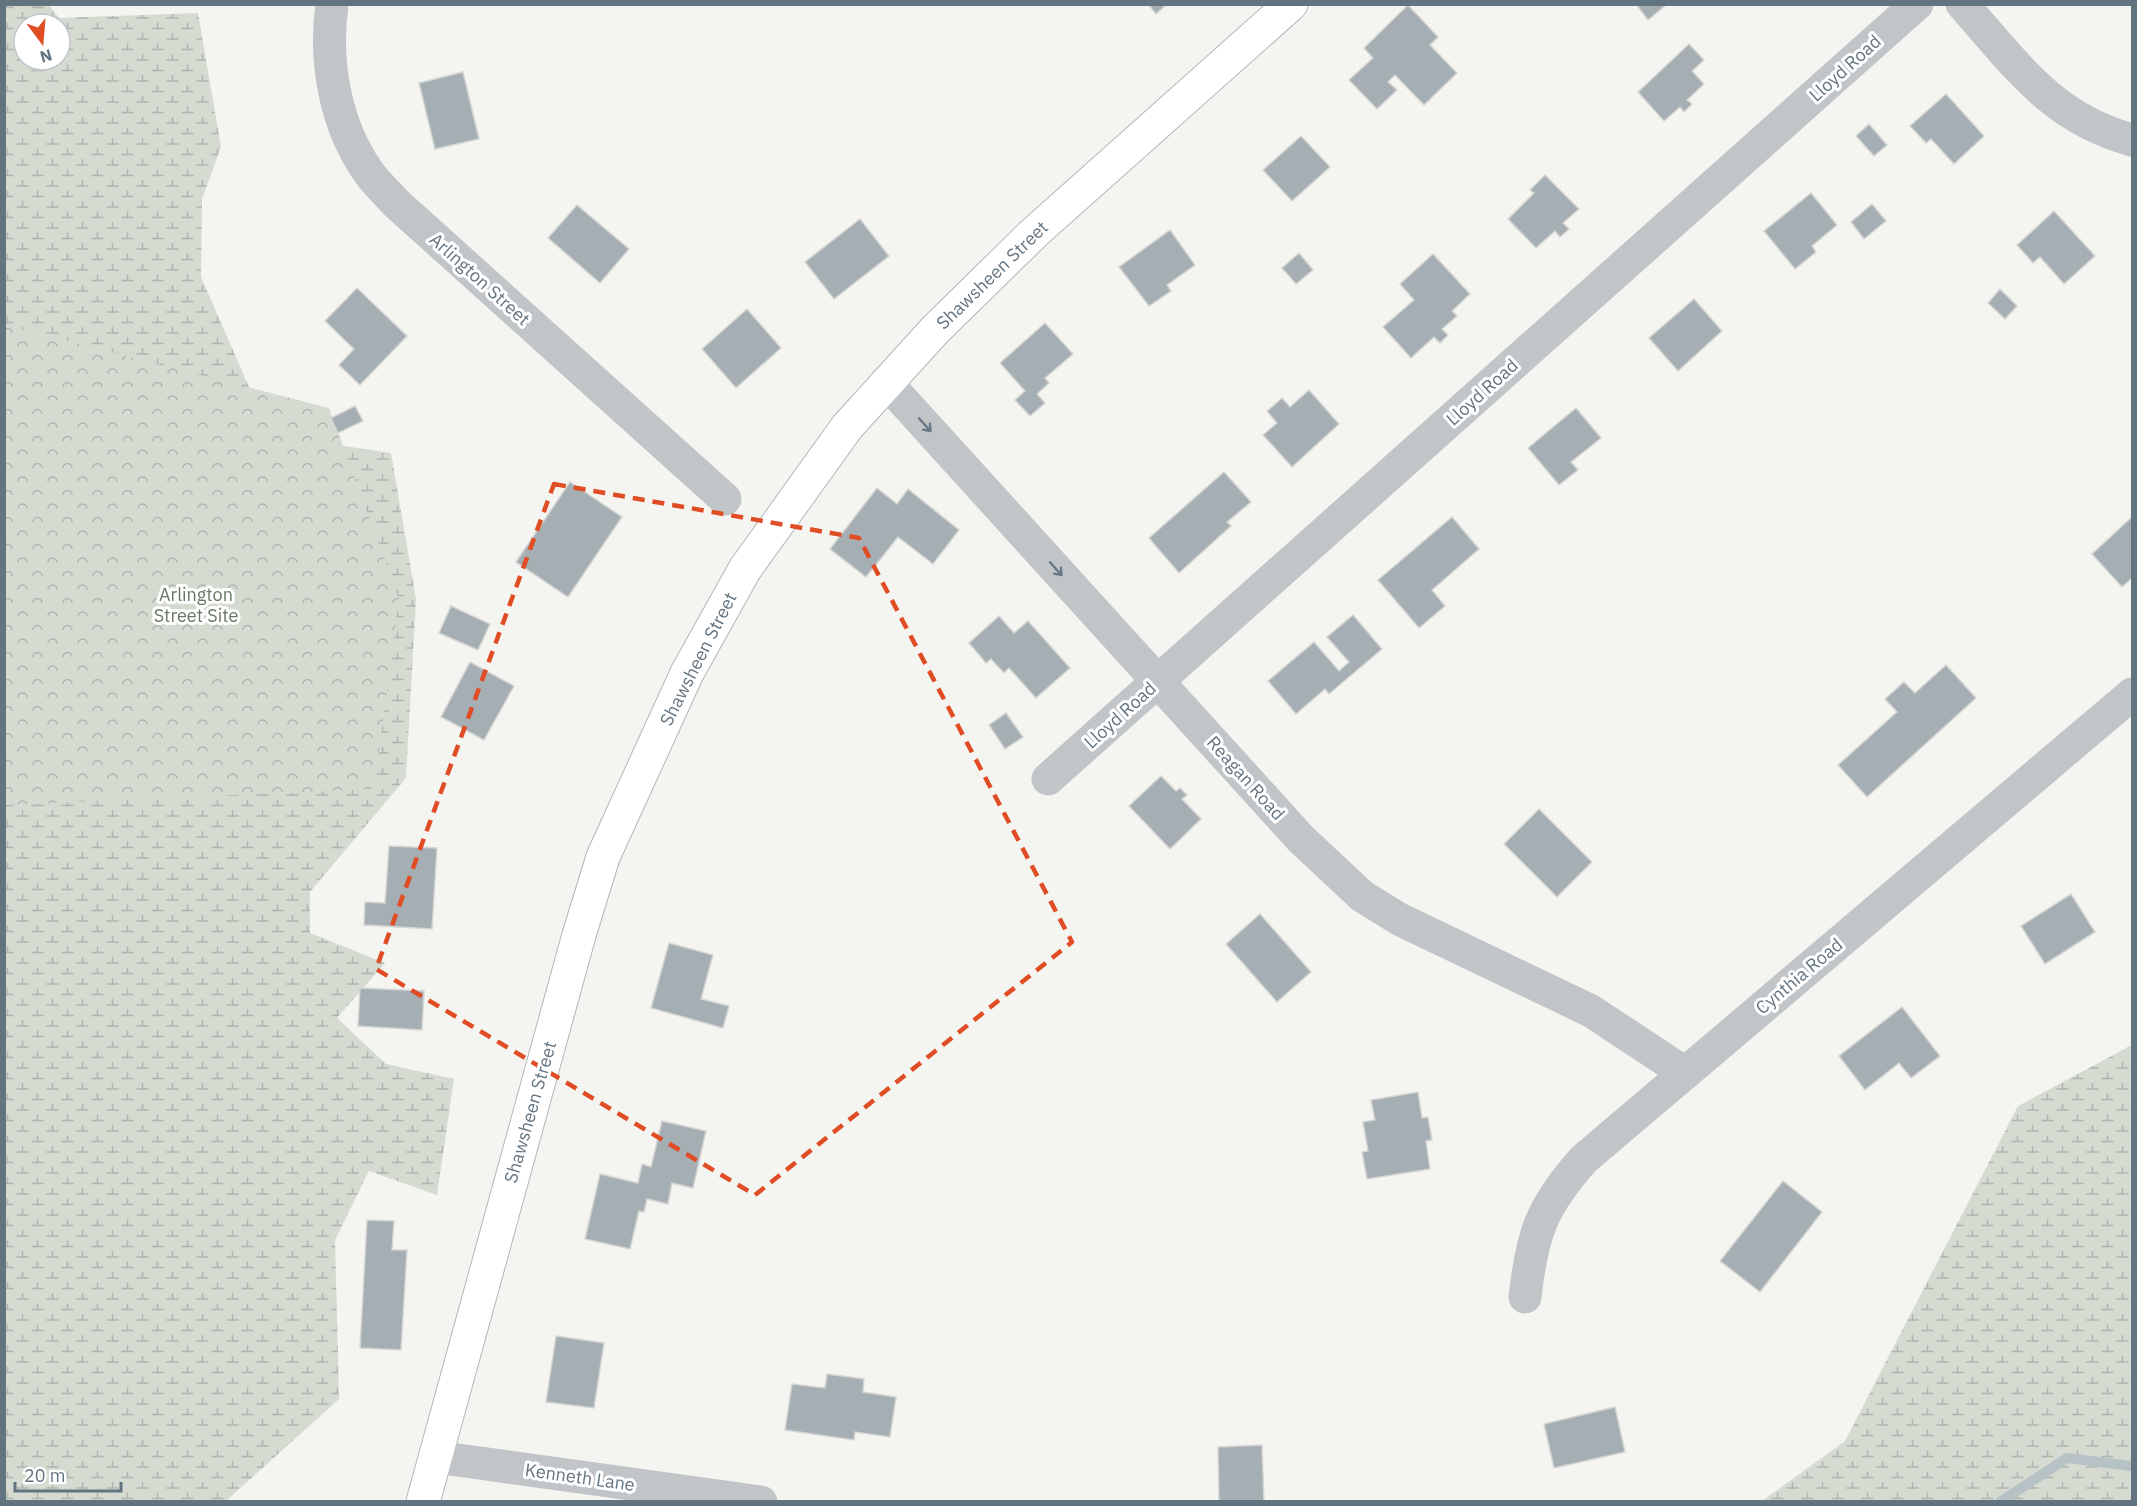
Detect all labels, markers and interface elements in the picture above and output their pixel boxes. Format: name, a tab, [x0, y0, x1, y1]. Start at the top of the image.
north arrow	[12, 12, 72, 72]
street label: Lloyd Road	[1804, 30, 1886, 106]
text: N	[38, 45, 54, 68]
street label: Shawsheen Street	[931, 216, 1053, 334]
street label: Arlington Street	[425, 228, 535, 330]
street label: Lloyd Road	[1441, 354, 1523, 430]
one-way arrow	[918, 417, 932, 432]
one-way arrow	[1049, 562, 1064, 577]
park label: Arlington Street Site	[154, 583, 238, 627]
street label: Shawsheen Street	[654, 588, 742, 730]
street label: Lloyd Road	[1079, 677, 1161, 753]
street label: Reagan Road	[1202, 731, 1290, 825]
street label: Cynthia Road	[1751, 933, 1847, 1019]
street label: Shawsheen Street	[499, 1038, 561, 1186]
scale bar	[15, 1455, 122, 1493]
street label: Kenneth Lane	[524, 1458, 637, 1496]
text: 20 m	[24, 1464, 66, 1487]

